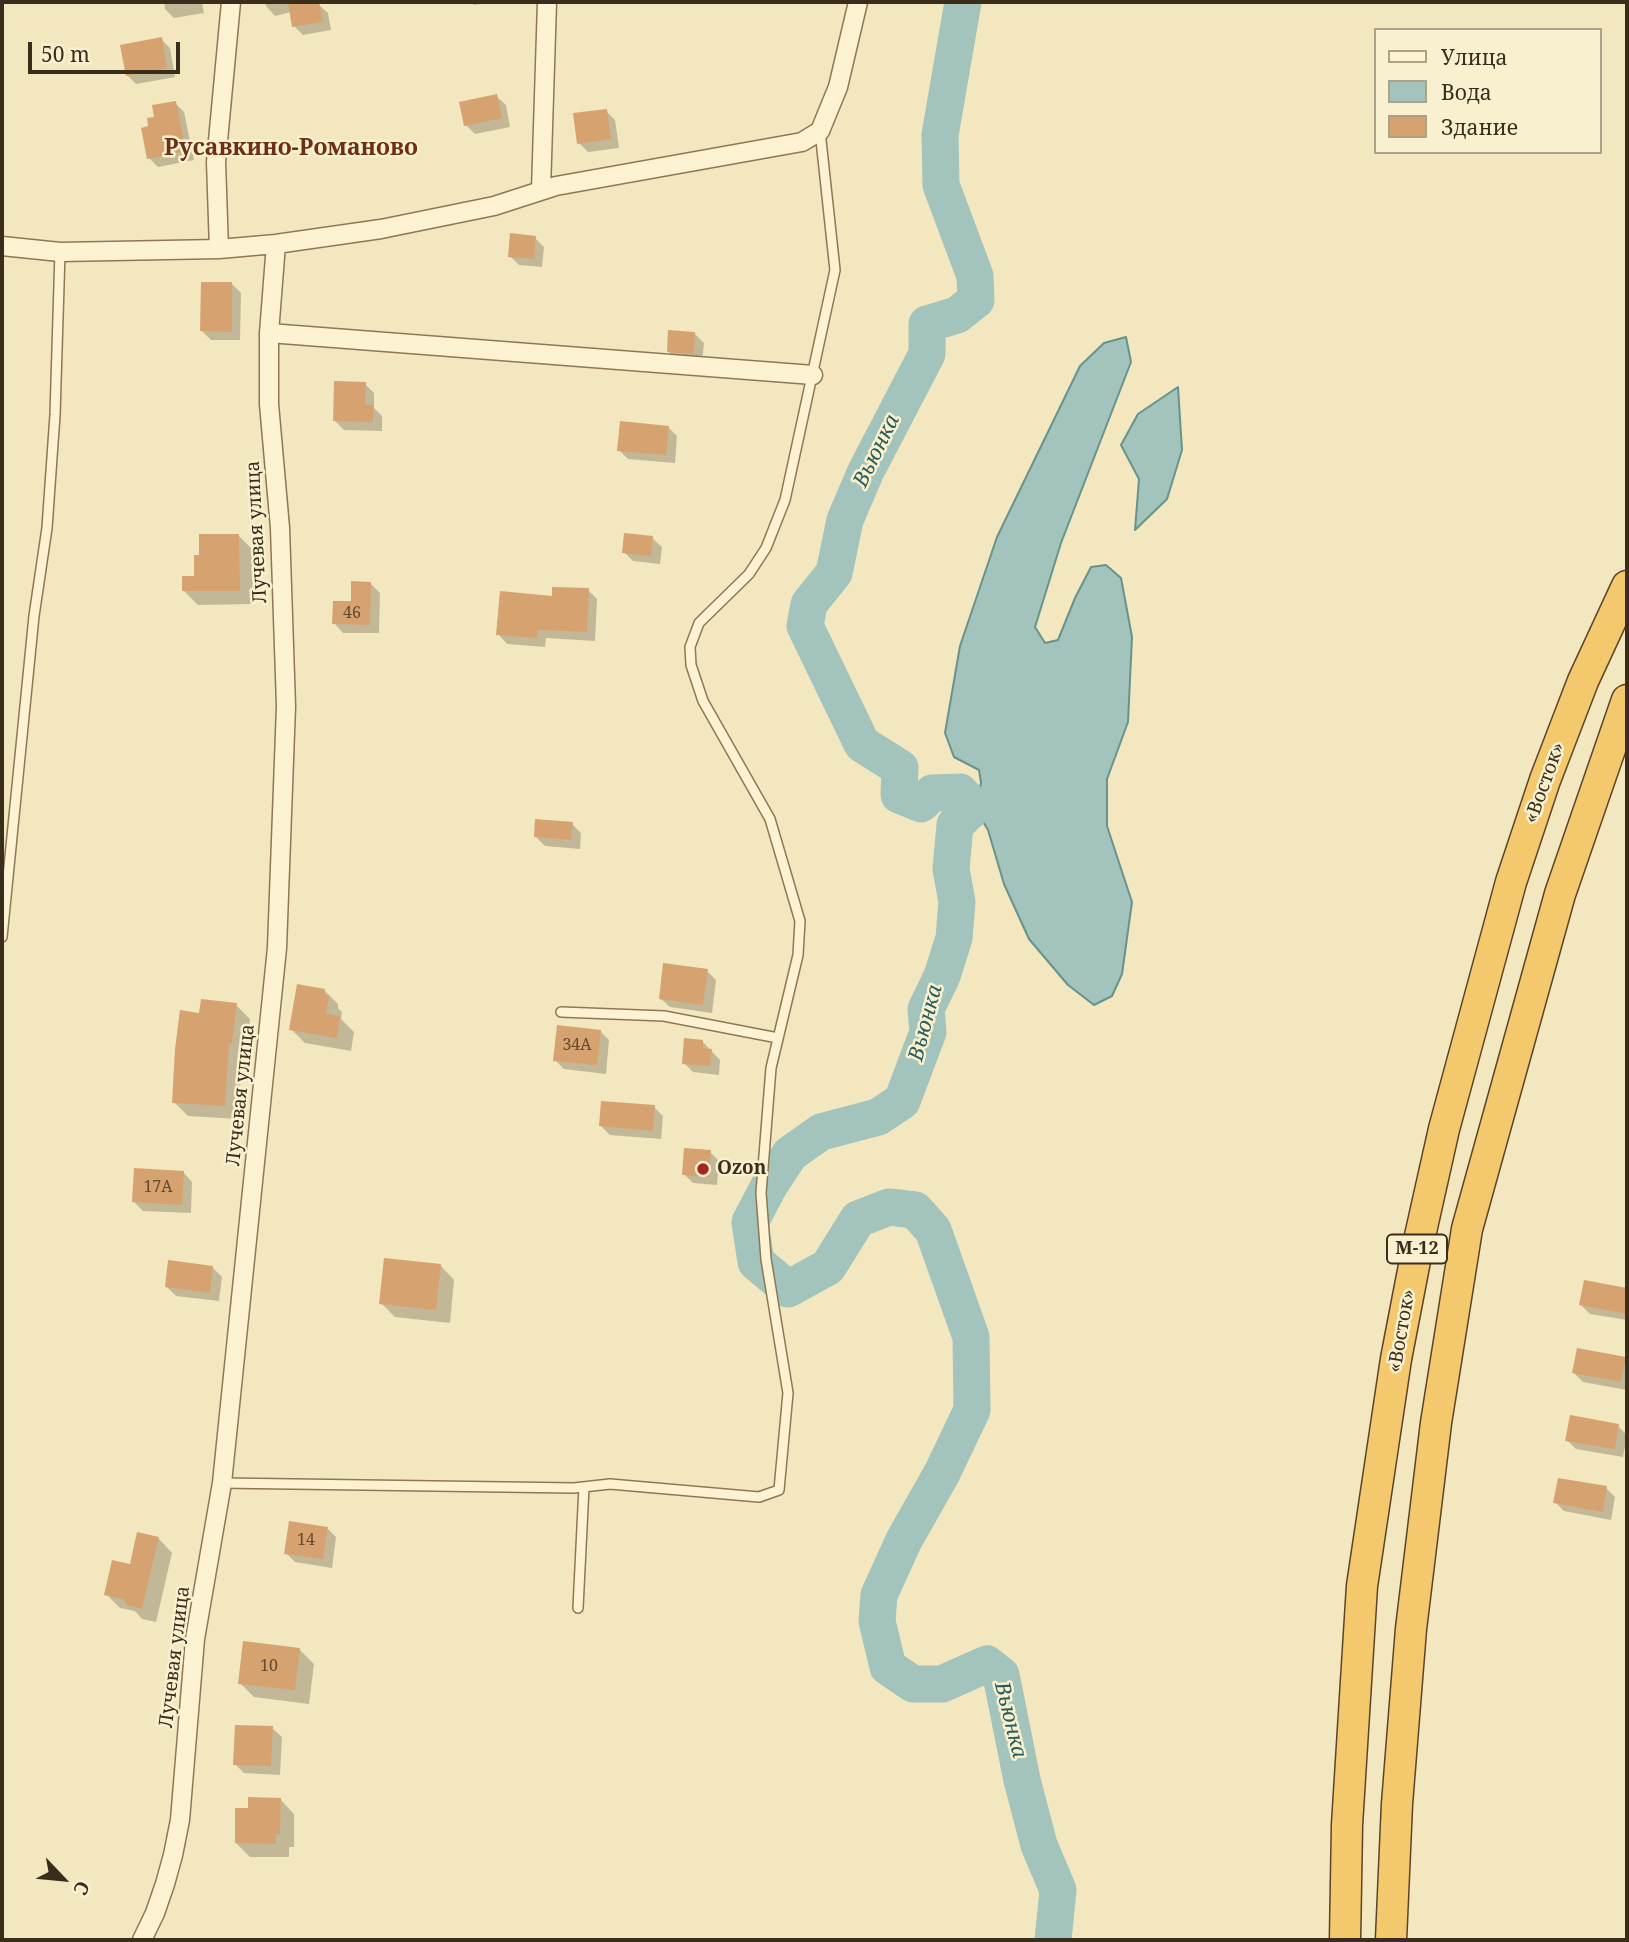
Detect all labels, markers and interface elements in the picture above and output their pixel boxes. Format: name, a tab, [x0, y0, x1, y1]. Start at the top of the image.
scale bar	[32, 28, 184, 72]
legend	[1374, 28, 1601, 154]
text: 50 m	[41, 40, 90, 68]
text: Улица	[1441, 43, 1508, 71]
text: Вода	[1441, 78, 1492, 106]
text: Здание	[1441, 113, 1518, 141]
district label: Русавкино-Романово	[164, 134, 418, 162]
water label: Вьюнка	[849, 411, 905, 491]
street label: Лучевая улица	[242, 460, 272, 604]
house number: 46	[343, 603, 361, 623]
street label: «Восток»	[1520, 739, 1570, 827]
water label: Вьюнка	[904, 982, 948, 1064]
street label: Лучевая улица	[222, 1023, 260, 1167]
house number: 34А	[562, 1035, 592, 1055]
place label: Ozon	[717, 1158, 766, 1180]
marker: Ozon	[695, 1161, 711, 1177]
house number: 17А	[143, 1177, 173, 1197]
road number: М-12	[1387, 1234, 1447, 1264]
street label: «Восток»	[1383, 1287, 1421, 1375]
house number: 14	[297, 1530, 315, 1550]
street label: Лучевая улица	[155, 1585, 195, 1729]
house number: 10	[260, 1656, 278, 1676]
water label: Вьюнка	[988, 1679, 1032, 1761]
north arrow	[28, 1844, 98, 1914]
text: С	[67, 1877, 96, 1900]

